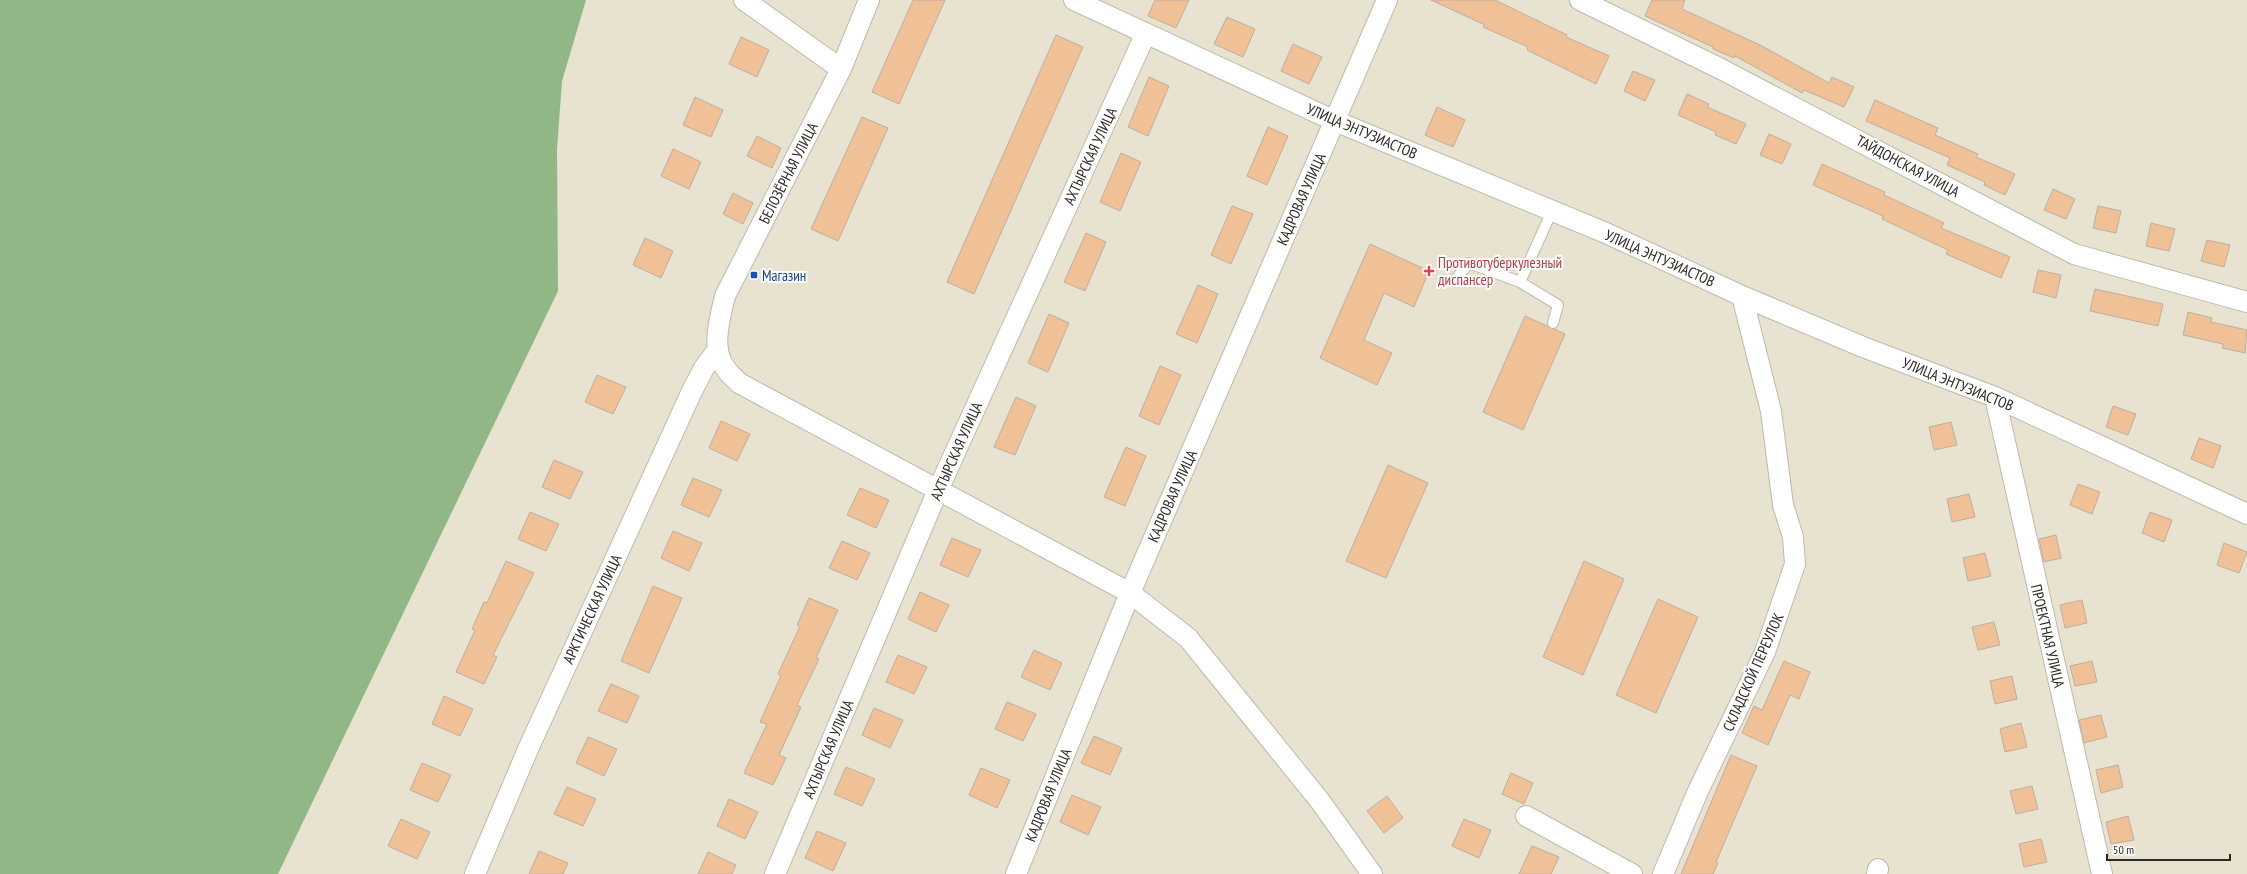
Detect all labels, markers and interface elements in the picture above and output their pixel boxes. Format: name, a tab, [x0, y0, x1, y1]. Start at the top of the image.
street label: УЛИЦА ЭНТУЗИАСТОВ	[1304, 99, 1420, 163]
street label: АХТЫРСКАЯ УЛИЦА	[1059, 103, 1121, 208]
street label: БЕЛОЗЁРНАЯ УЛИЦА	[754, 118, 822, 227]
street label: ТАЙДОНСКАЯ УЛИЦА	[1853, 131, 1964, 202]
street label: КАДРОВАЯ УЛИЦА	[1272, 149, 1330, 248]
street label: УЛИЦА ЭНТУЗИАСТОВ	[1602, 225, 1718, 291]
place label: Противотуберкулезный диспансер	[1438, 253, 1562, 289]
marker: Противотуберкулезный диспансер	[1423, 265, 1435, 277]
place label: Магазин	[762, 266, 806, 285]
marker: Магазин	[749, 270, 759, 280]
street label: УЛИЦА ЭНТУЗИАСТОВ	[1900, 353, 2016, 415]
street label: АХТЫРСКАЯ УЛИЦА	[926, 398, 986, 503]
street label: КАДРОВАЯ УЛИЦА	[1143, 446, 1201, 545]
street label: АРКТИЧЕСКАЯ УЛИЦА	[558, 551, 626, 667]
street label: ПРОЕКТНАЯ УЛИЦА	[2027, 582, 2069, 690]
street label: СКЛАДСКОЙ ПЕРЕУЛОК	[1718, 609, 1788, 734]
street label: АХТЫРСКАЯ УЛИЦА	[799, 696, 858, 801]
street label: КАДРОВАЯ УЛИЦА	[1021, 745, 1076, 844]
scale bar	[2107, 836, 2230, 862]
text: 50 m	[2113, 842, 2134, 857]

